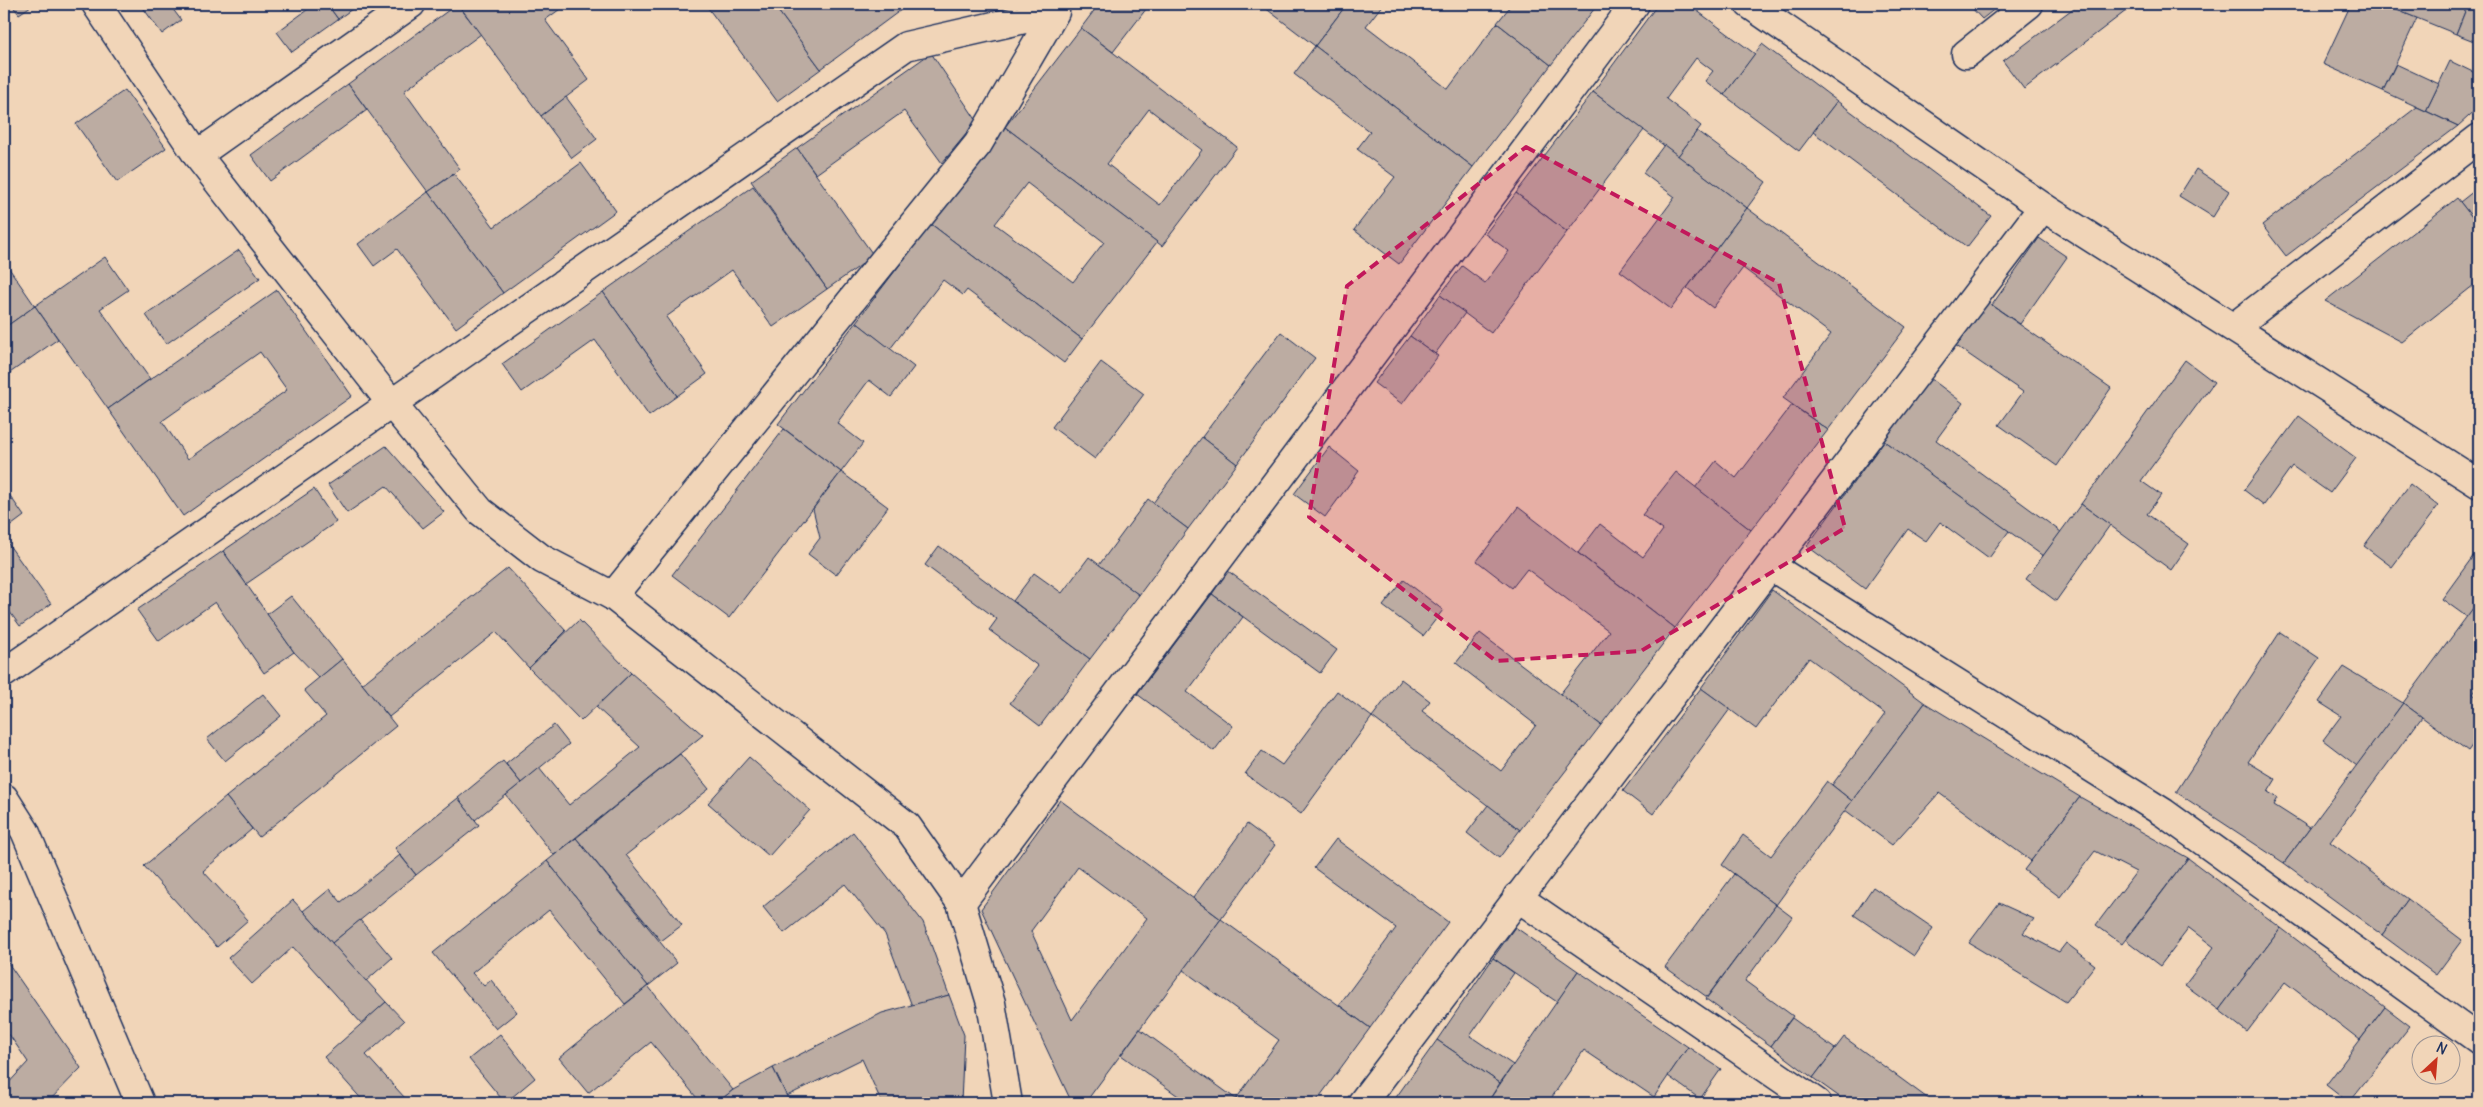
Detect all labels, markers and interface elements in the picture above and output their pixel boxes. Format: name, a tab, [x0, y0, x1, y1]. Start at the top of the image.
north arrow	[2410, 1034, 2460, 1084]
text: N	[2433, 1038, 2450, 1059]

